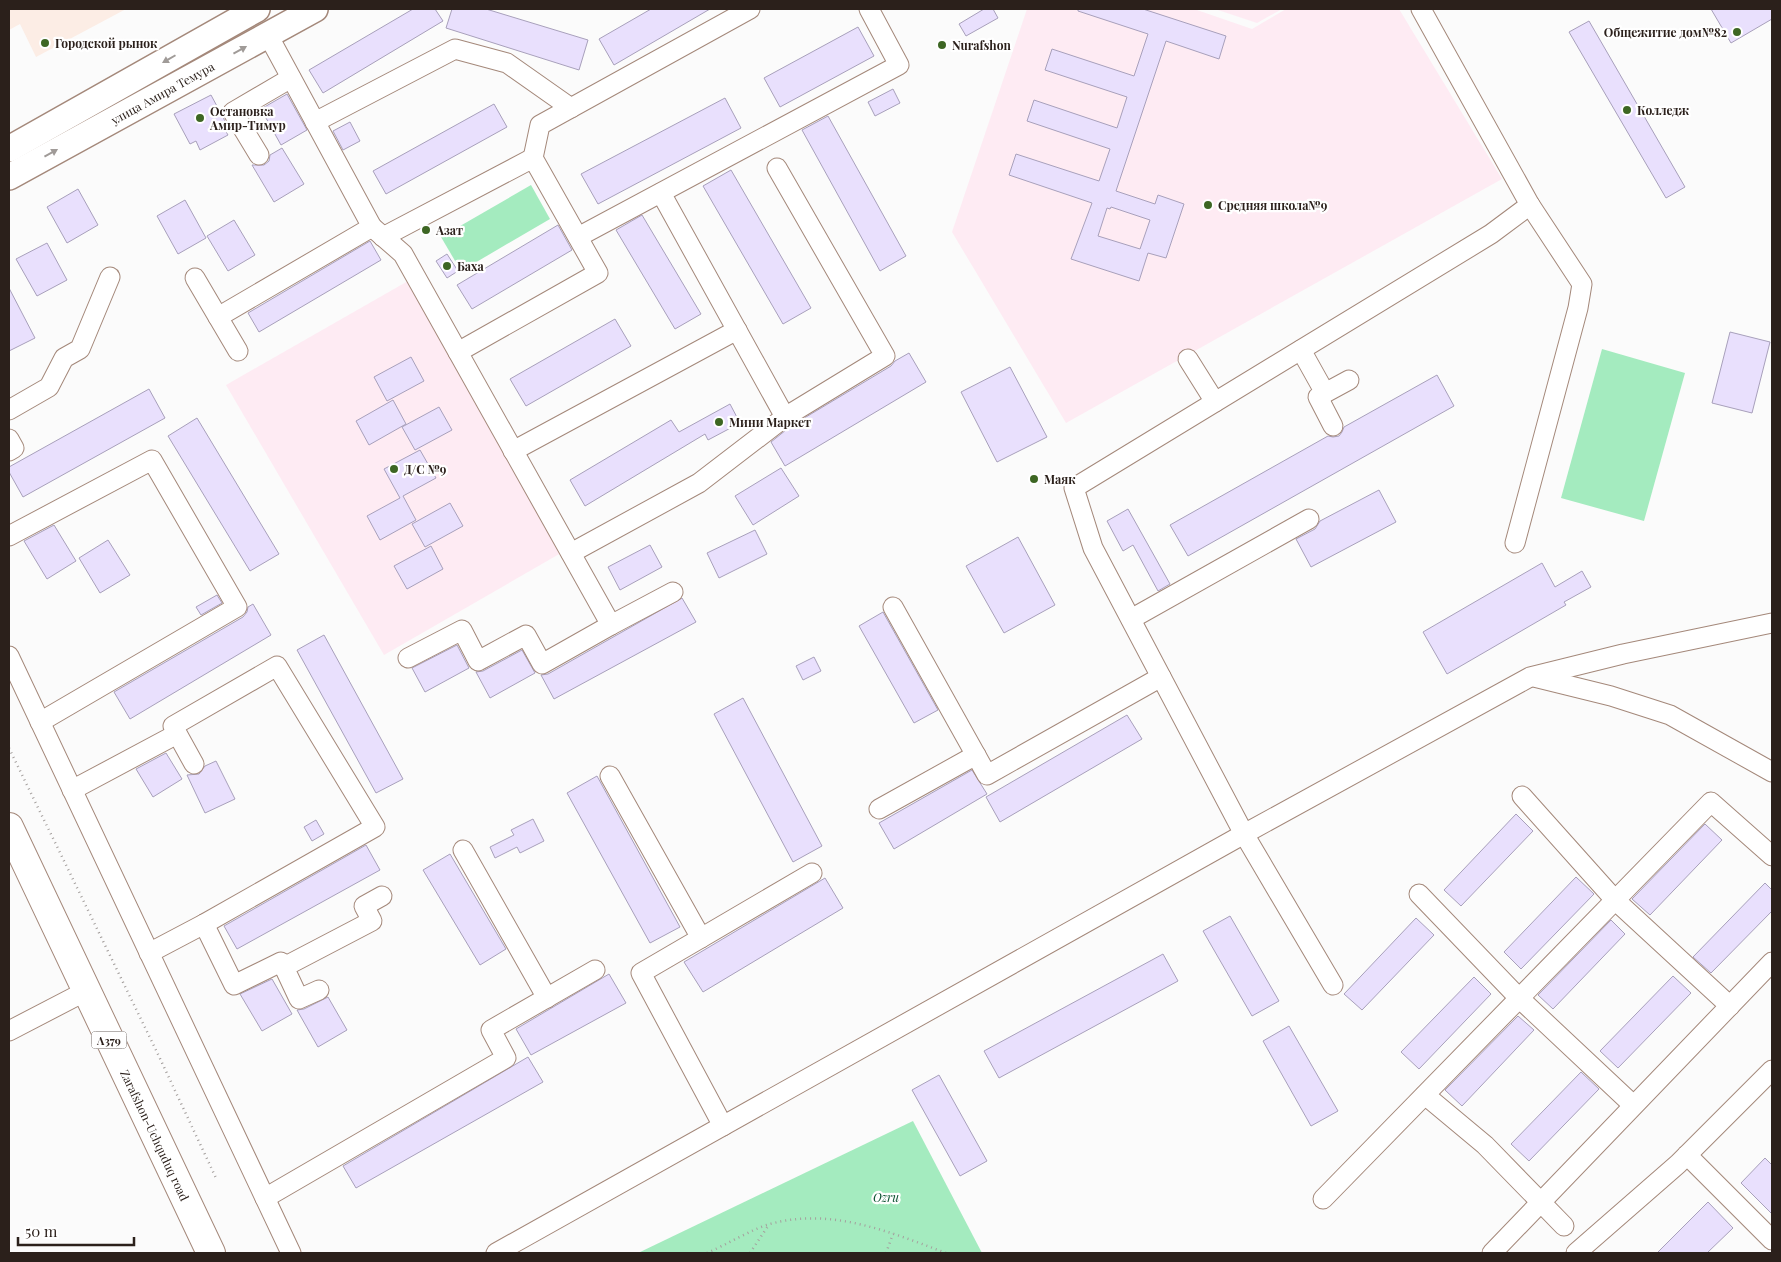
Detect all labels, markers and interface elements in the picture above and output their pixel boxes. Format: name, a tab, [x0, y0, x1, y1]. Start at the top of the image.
place label: Общежитие дом№82	[1604, 24, 1727, 40]
marker: Общежитие дом№82	[1731, 26, 1743, 38]
place label: Городской рынок	[55, 35, 158, 51]
marker: Городской рынок	[39, 37, 51, 49]
place label: Nurafshon	[952, 37, 1011, 53]
marker: Nurafshon	[936, 39, 948, 51]
one-way arrow	[233, 46, 247, 54]
one-way arrow	[162, 54, 176, 63]
street label: улица Амира Темура	[107, 58, 217, 128]
place label: Колледж	[1637, 102, 1690, 118]
place label: Остановка Амир-Тимур	[209, 103, 286, 133]
marker: Колледж	[1621, 104, 1633, 116]
marker: Остановка Амир-Тимур	[194, 112, 206, 124]
one-way arrow	[45, 149, 58, 158]
place label: Средняя школа№9	[1218, 197, 1328, 213]
marker: Средняя школа№9	[1202, 199, 1214, 211]
place label: Азат	[435, 222, 463, 238]
marker: Азат	[420, 224, 432, 236]
place label: Баха	[457, 258, 484, 274]
marker: Баха	[441, 260, 453, 272]
place label: Мини Маркет	[729, 414, 811, 430]
marker: Мини Маркет	[713, 416, 725, 428]
place label: Д/С №9	[404, 461, 447, 477]
marker: Д/С №9	[388, 463, 400, 475]
place label: Маяк	[1044, 471, 1076, 487]
marker: Маяк	[1028, 473, 1040, 485]
road number: A379	[92, 1032, 126, 1048]
street label: Zarafshon-Uchquduq road	[117, 1067, 193, 1203]
park label: Ozru	[873, 1189, 899, 1205]
scale bar	[18, 1214, 134, 1246]
text: 50 m	[25, 1221, 58, 1241]

